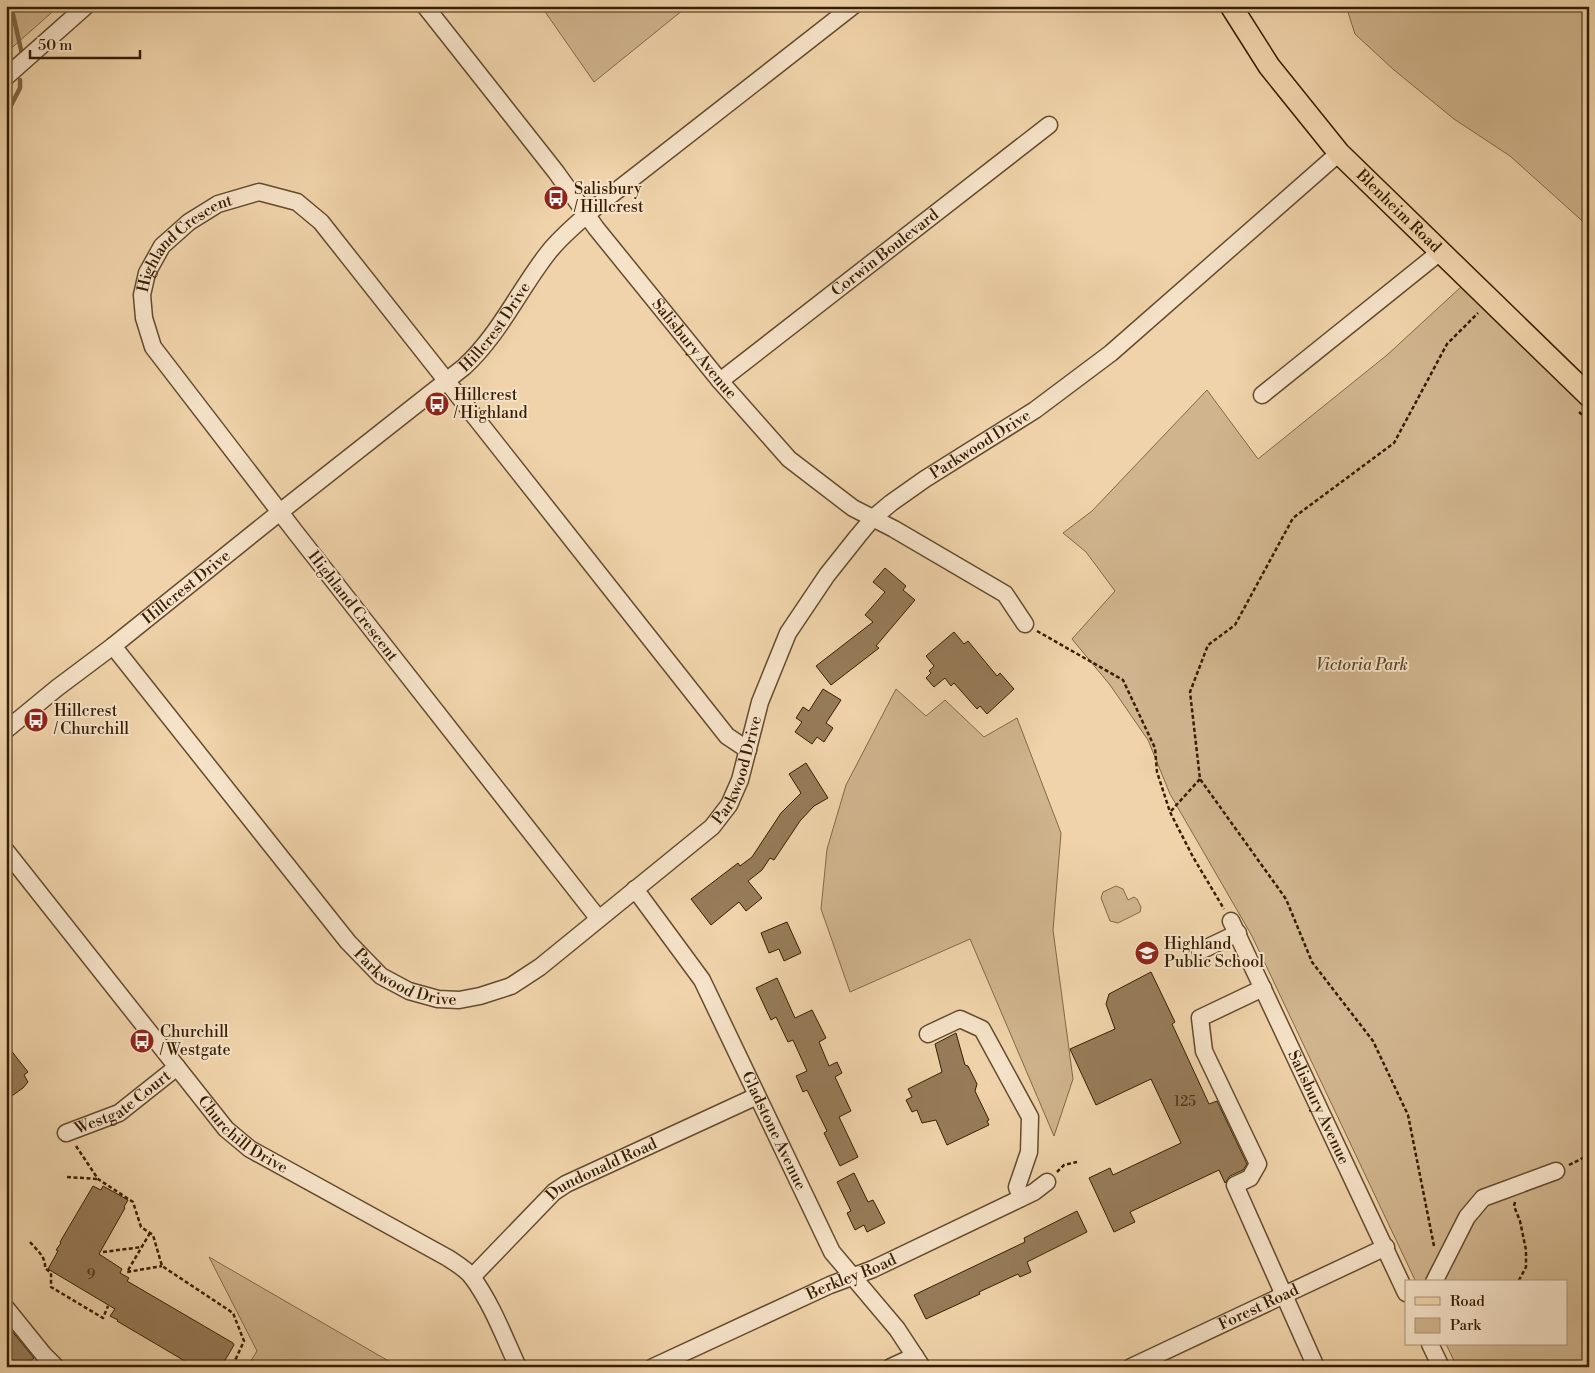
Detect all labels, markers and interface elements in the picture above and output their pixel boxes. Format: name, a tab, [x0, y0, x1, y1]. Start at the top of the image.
scale bar	[30, 28, 140, 60]
text: 50 m	[38, 36, 72, 55]
street label: Blenheim Road	[1351, 165, 1446, 257]
place label: Salisbury / Hillcrest	[573, 179, 644, 217]
bus stop icon: Salisbury / Hillcrest	[543, 185, 569, 211]
street label: Highland Crescent	[133, 190, 235, 294]
street label: Corwin Boulevard	[827, 205, 943, 301]
street label: Hillcrest Drive	[455, 278, 535, 376]
street label: Salisbury Avenue	[647, 295, 741, 403]
place label: Hillcrest / Highland	[453, 385, 528, 423]
bus stop icon: Hillcrest / Highland	[424, 391, 450, 417]
street label: Parkwood Drive	[926, 405, 1034, 484]
street label: Hillcrest Drive	[138, 546, 234, 629]
street label: Highland Crescent	[304, 547, 403, 666]
park label: Victoria Park	[1316, 655, 1408, 675]
place label: Hillcrest / Churchill	[53, 701, 129, 739]
bus stop icon: Hillcrest / Churchill	[23, 707, 49, 733]
street label: Parkwood Drive	[708, 714, 766, 829]
place label: Highland Public School	[1164, 934, 1264, 972]
school or university icon: Highland Public School	[1134, 940, 1160, 966]
street label: Parkwood Drive	[349, 944, 457, 1010]
place label: Churchill / Westgate	[159, 1022, 231, 1060]
bus stop icon: Churchill / Westgate	[129, 1028, 155, 1054]
street label: Salisbury Avenue	[1283, 1047, 1354, 1168]
street label: Westgate Court	[71, 1066, 175, 1139]
street label: Gladstone Avenue	[737, 1068, 811, 1193]
street label: Churchill Drive	[193, 1092, 291, 1178]
house number: 125	[1174, 1093, 1196, 1111]
street label: Dundonald Road	[541, 1133, 660, 1204]
street label: Berkley Road	[802, 1249, 900, 1305]
house number: 9	[87, 1266, 95, 1284]
street label: Forest Road	[1215, 1279, 1302, 1334]
legend	[1405, 1280, 1568, 1346]
text: Road	[1450, 1292, 1485, 1311]
text: Park	[1450, 1316, 1482, 1335]

